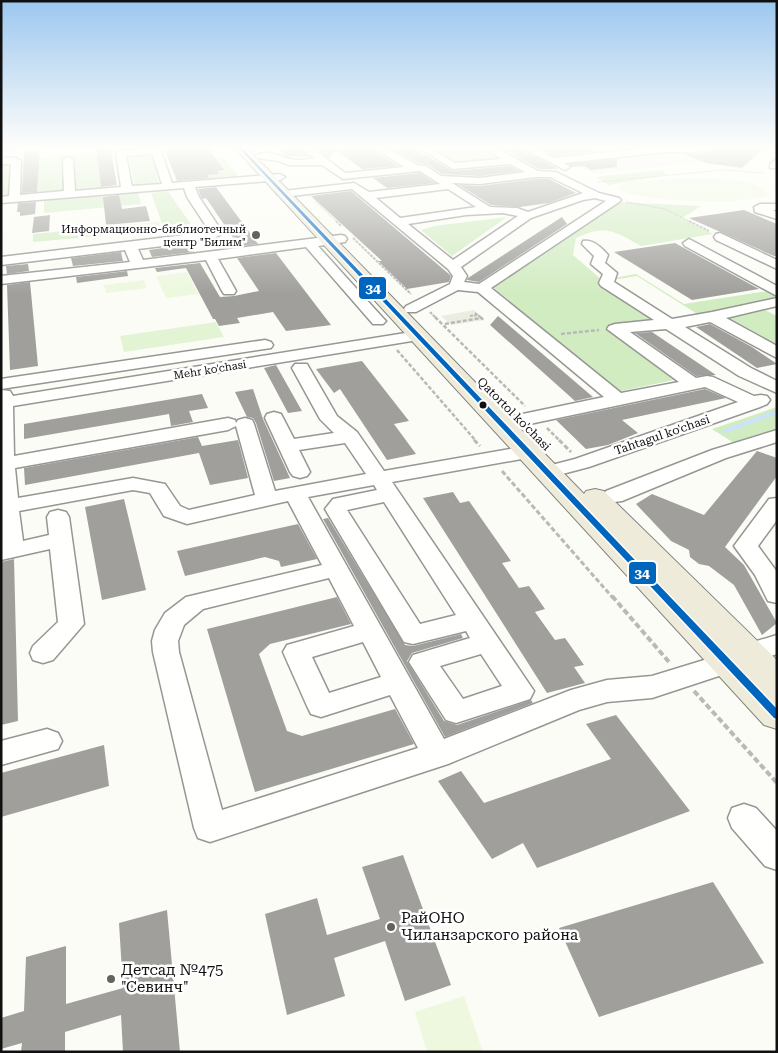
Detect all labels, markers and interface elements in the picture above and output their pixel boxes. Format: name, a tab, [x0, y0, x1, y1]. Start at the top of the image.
place label: Информационно-библиотечный центр "Билим"	[61, 223, 246, 249]
marker: Информационно-библиотечный центр "Билим"	[250, 229, 262, 241]
line badge: 34	[358, 276, 387, 300]
text: 34	[365, 280, 381, 296]
street label: Mehr ko'chasi	[173, 358, 248, 382]
street label: Qatortol ko'chasi	[474, 374, 554, 454]
unlabelled marker	[478, 400, 488, 410]
street label: Tahtagul ko'chasi	[612, 412, 712, 458]
line badge: 34	[628, 561, 657, 585]
text: 34	[634, 565, 650, 581]
place label: РайОНО Чиланзарского района	[401, 909, 578, 944]
marker: РайОНО Чиланзарского района	[385, 921, 397, 933]
place label: Детсад №475 "Севинч"	[121, 961, 223, 996]
marker: Детсад №475 "Севинч"	[105, 973, 117, 985]

